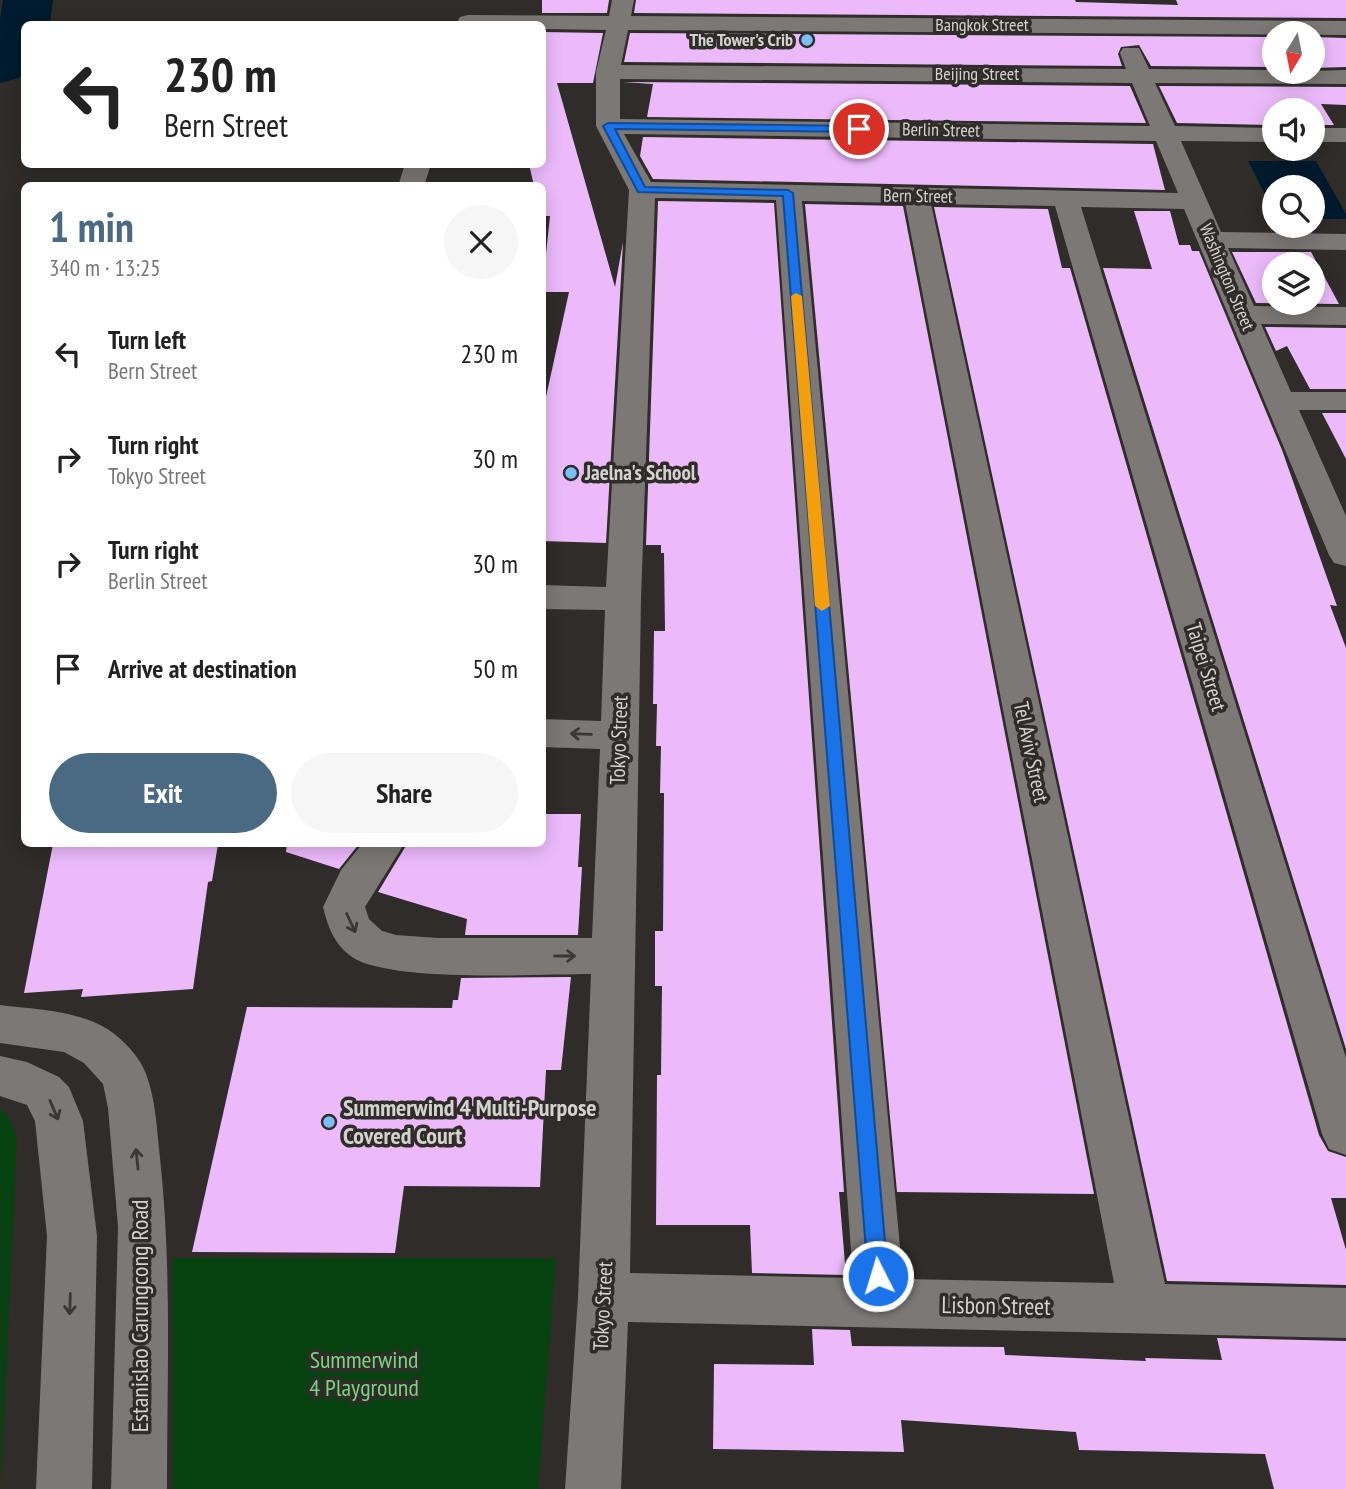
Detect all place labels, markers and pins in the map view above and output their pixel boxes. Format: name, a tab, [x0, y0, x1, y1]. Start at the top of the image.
place label: The Tower's Crib	[689, 28, 793, 51]
marker: The Tower's Crib	[799, 32, 815, 48]
pin	[829, 99, 889, 159]
place label: Jaelna's School	[584, 459, 697, 486]
marker: Jaelna's School	[563, 465, 579, 481]
place label: Summerwind 4 Multi-Purpose Covered Court	[343, 1092, 597, 1151]
marker: Summerwind 4 Multi-Purpose Covered Court	[321, 1114, 337, 1130]

